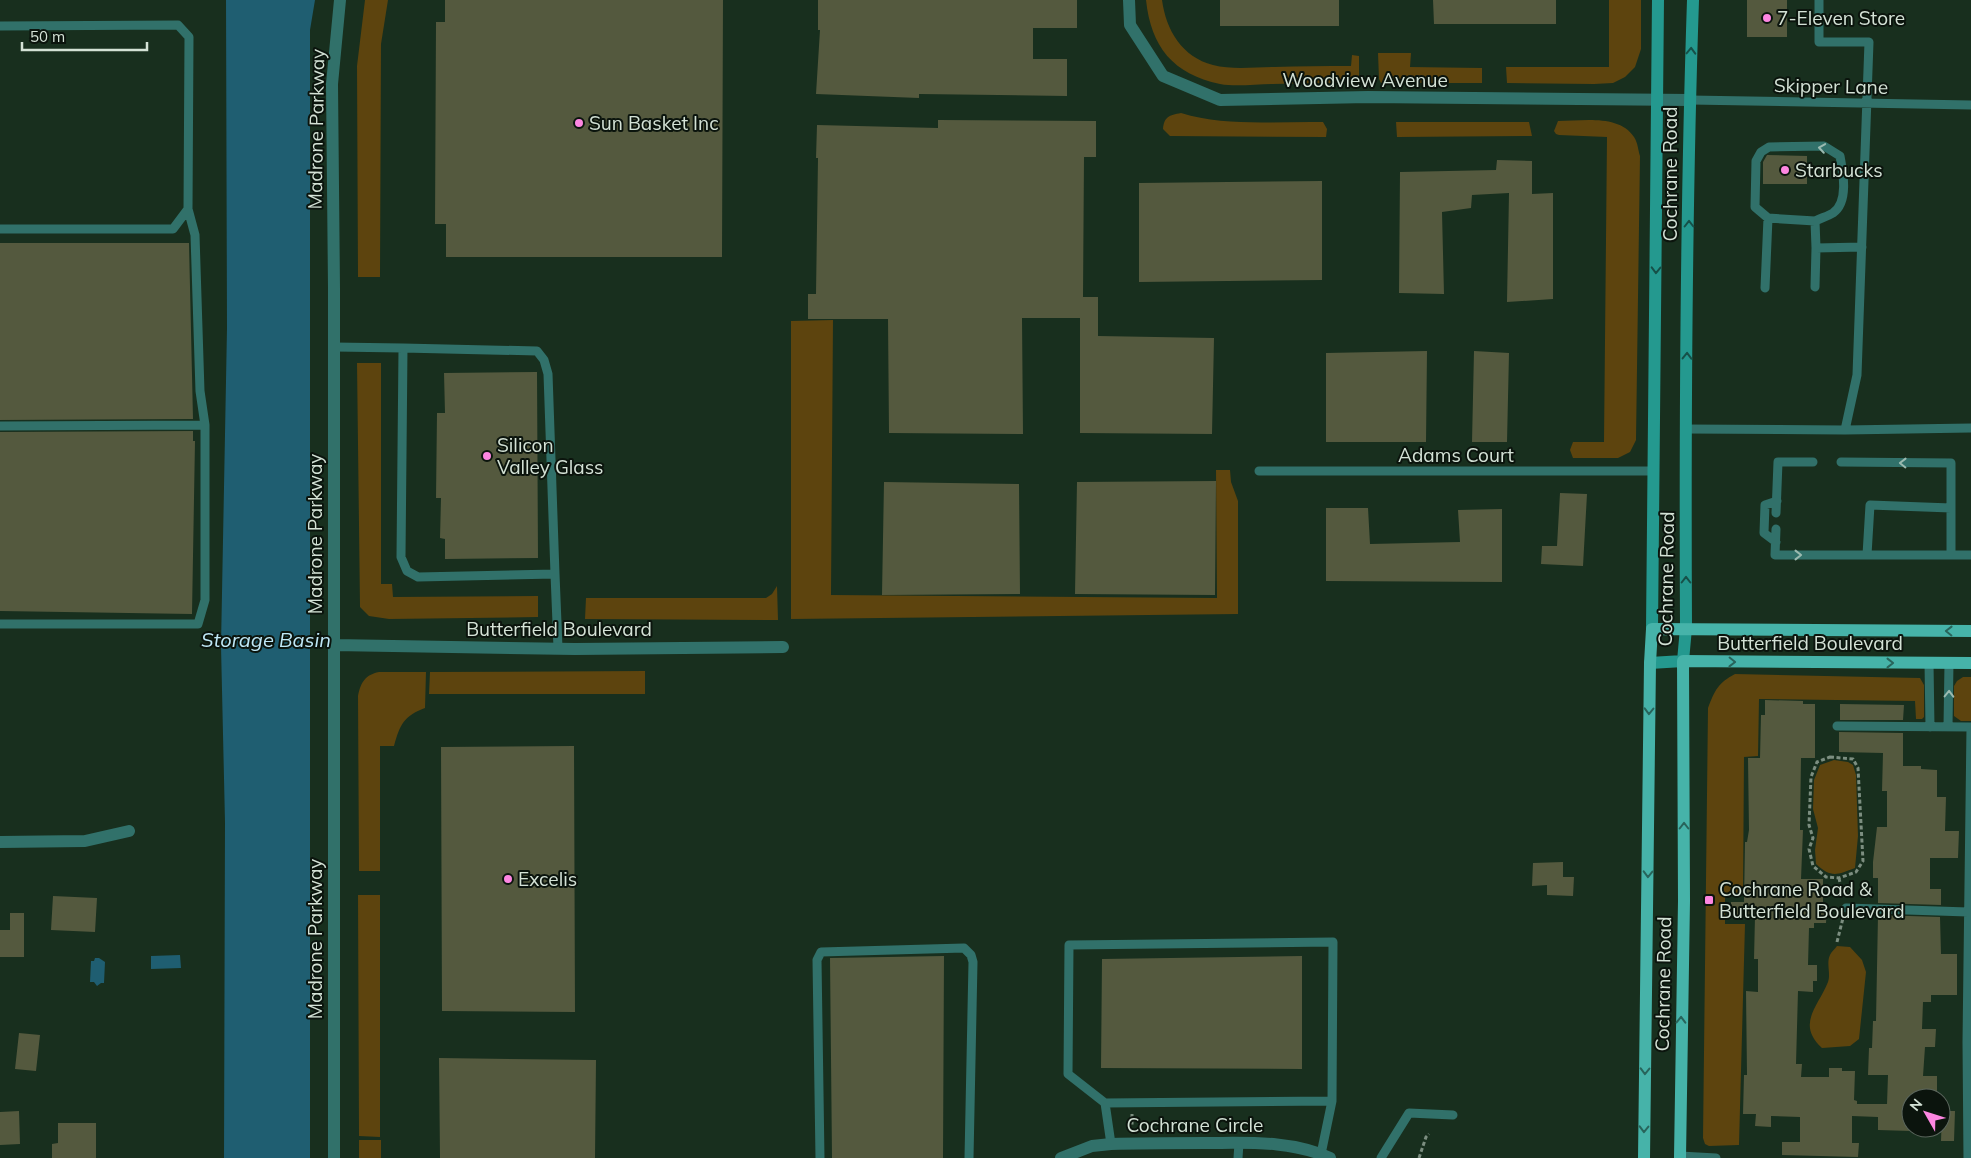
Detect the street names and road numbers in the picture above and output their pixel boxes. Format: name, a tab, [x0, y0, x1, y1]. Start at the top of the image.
street label: Madrone Parkway	[303, 49, 329, 209]
street label: Woodview Avenue	[1282, 68, 1448, 92]
street label: Skipper Lane	[1774, 73, 1888, 99]
street label: Cochrane Road	[1658, 107, 1682, 241]
street label: Adams Court	[1398, 443, 1514, 467]
street label: Madrone Parkway	[303, 454, 327, 614]
street label: Cochrane Road	[1653, 511, 1679, 647]
street label: Butterfield Boulevard	[466, 617, 652, 641]
street label: Butterfield Boulevard	[1717, 631, 1903, 655]
street label: Madrone Parkway	[303, 859, 327, 1019]
street label: Cochrane Road	[1650, 916, 1676, 1052]
street label: Cochrane Circle	[1127, 1113, 1263, 1137]

